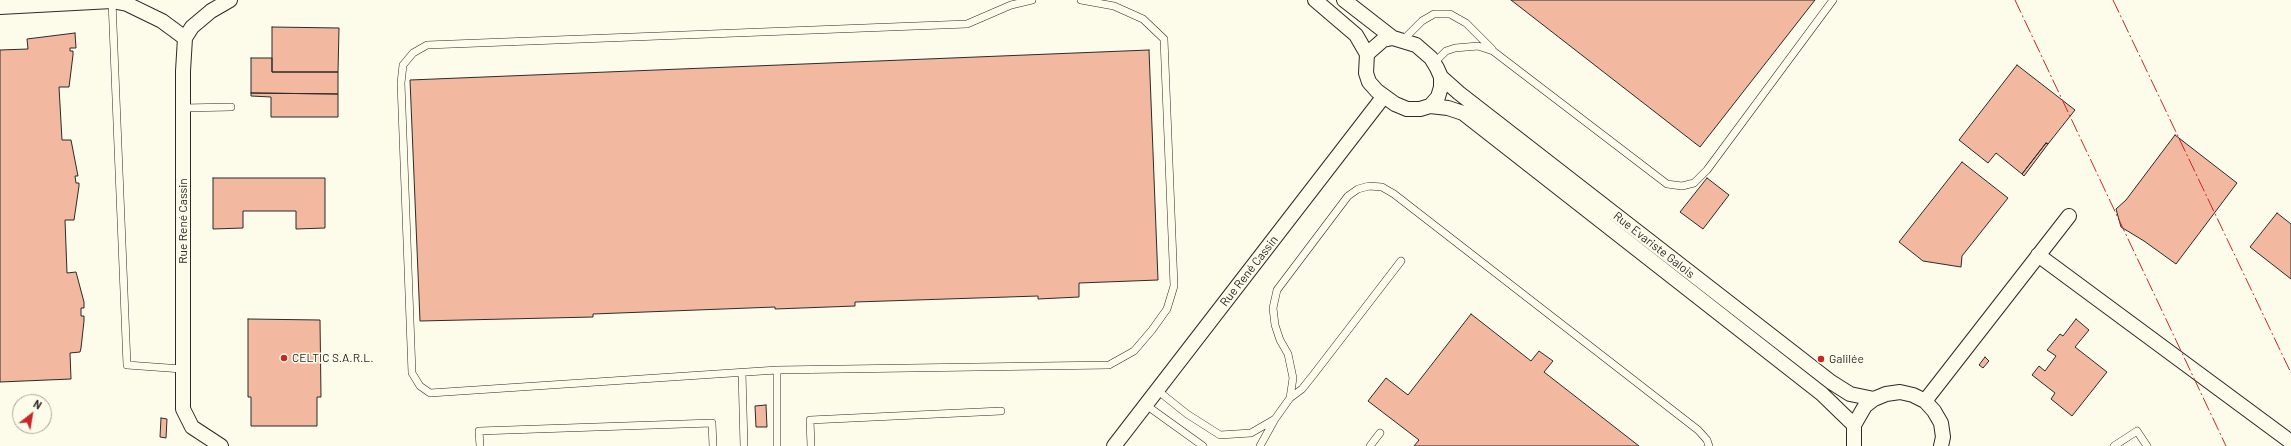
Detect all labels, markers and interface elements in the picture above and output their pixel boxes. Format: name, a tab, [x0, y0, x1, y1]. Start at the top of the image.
street label: Rue René Cassin	[176, 178, 190, 264]
street label: Rue Evariste Galois	[1610, 209, 1698, 281]
street label: Rue René Cassin	[1217, 233, 1281, 309]
place label: CELTIC S.A.R.L.	[292, 351, 374, 365]
place label: Galilée	[1829, 352, 1864, 366]
marker: CELTIC S.A.R.L.	[279, 353, 289, 363]
marker: Galilée	[1816, 354, 1826, 364]
north arrow	[12, 394, 52, 434]
text: N	[31, 397, 44, 412]

